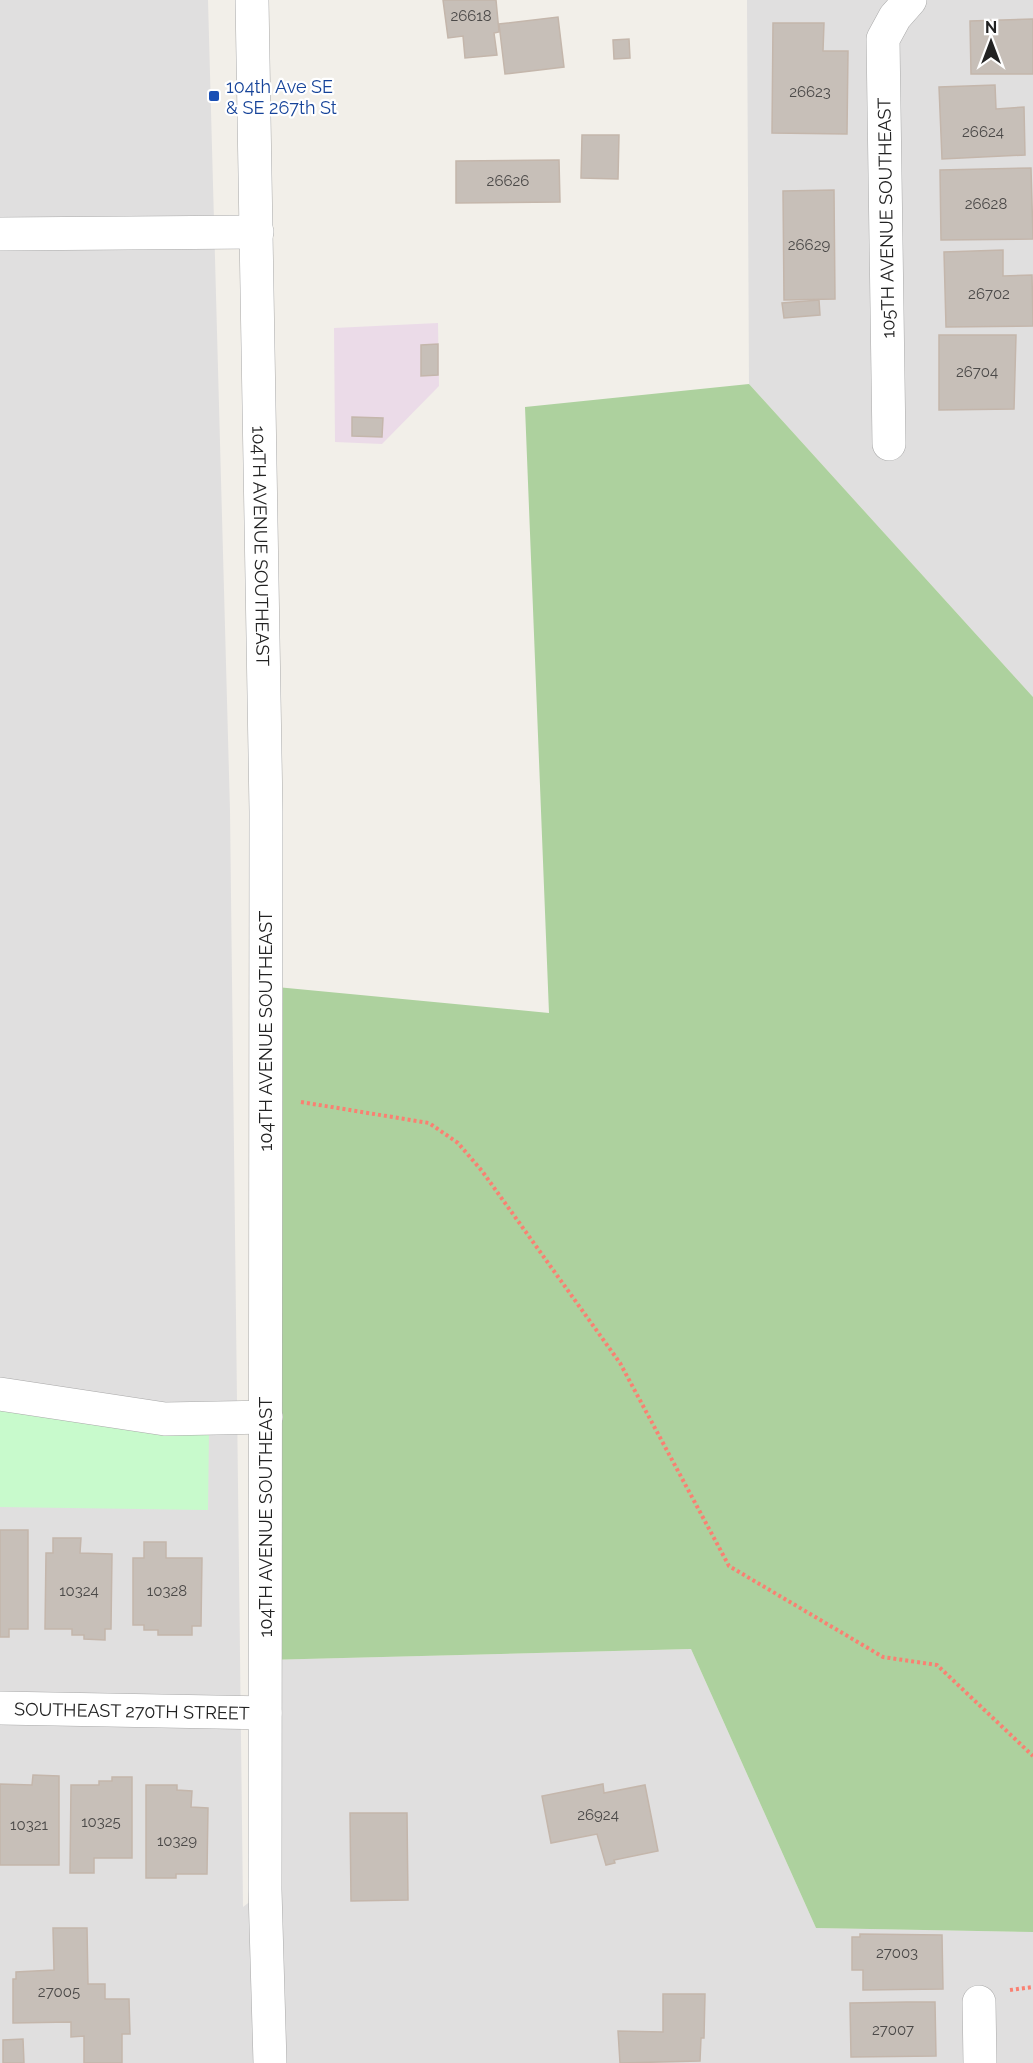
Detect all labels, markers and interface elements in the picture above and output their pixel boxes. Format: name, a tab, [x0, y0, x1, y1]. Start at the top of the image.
house number: 26618	[450, 7, 492, 25]
north arrow	[961, 12, 1021, 72]
text: N	[985, 18, 997, 37]
place label: 104th Ave SE & SE 267th St	[226, 76, 337, 118]
house number: 26623	[789, 83, 831, 101]
marker: 104th Ave SE & SE 267th St	[207, 89, 221, 103]
street label: 105TH AVENUE SOUTHEAST	[873, 97, 899, 339]
house number: 26624	[962, 123, 1004, 141]
house number: 26626	[487, 172, 529, 190]
house number: 26628	[965, 195, 1007, 213]
house number: 26629	[788, 236, 830, 254]
house number: 26702	[968, 285, 1010, 303]
house number: 26704	[956, 363, 998, 381]
street label: 104TH AVENUE SOUTHEAST	[249, 425, 274, 666]
street label: 104TH AVENUE SOUTHEAST	[255, 911, 276, 1151]
street label: 104TH AVENUE SOUTHEAST	[255, 1397, 276, 1637]
house number: 10324	[59, 1582, 99, 1600]
house number: 10328	[147, 1582, 187, 1600]
street label: SOUTHEAST 270TH STREET	[14, 1698, 250, 1723]
house number: 26924	[577, 1806, 619, 1824]
house number: 10325	[81, 1813, 121, 1831]
house number: 10321	[10, 1816, 48, 1834]
house number: 10329	[157, 1832, 197, 1850]
house number: 27003	[876, 1944, 918, 1962]
house number: 27005	[38, 1983, 80, 2001]
house number: 27007	[872, 2021, 914, 2039]

